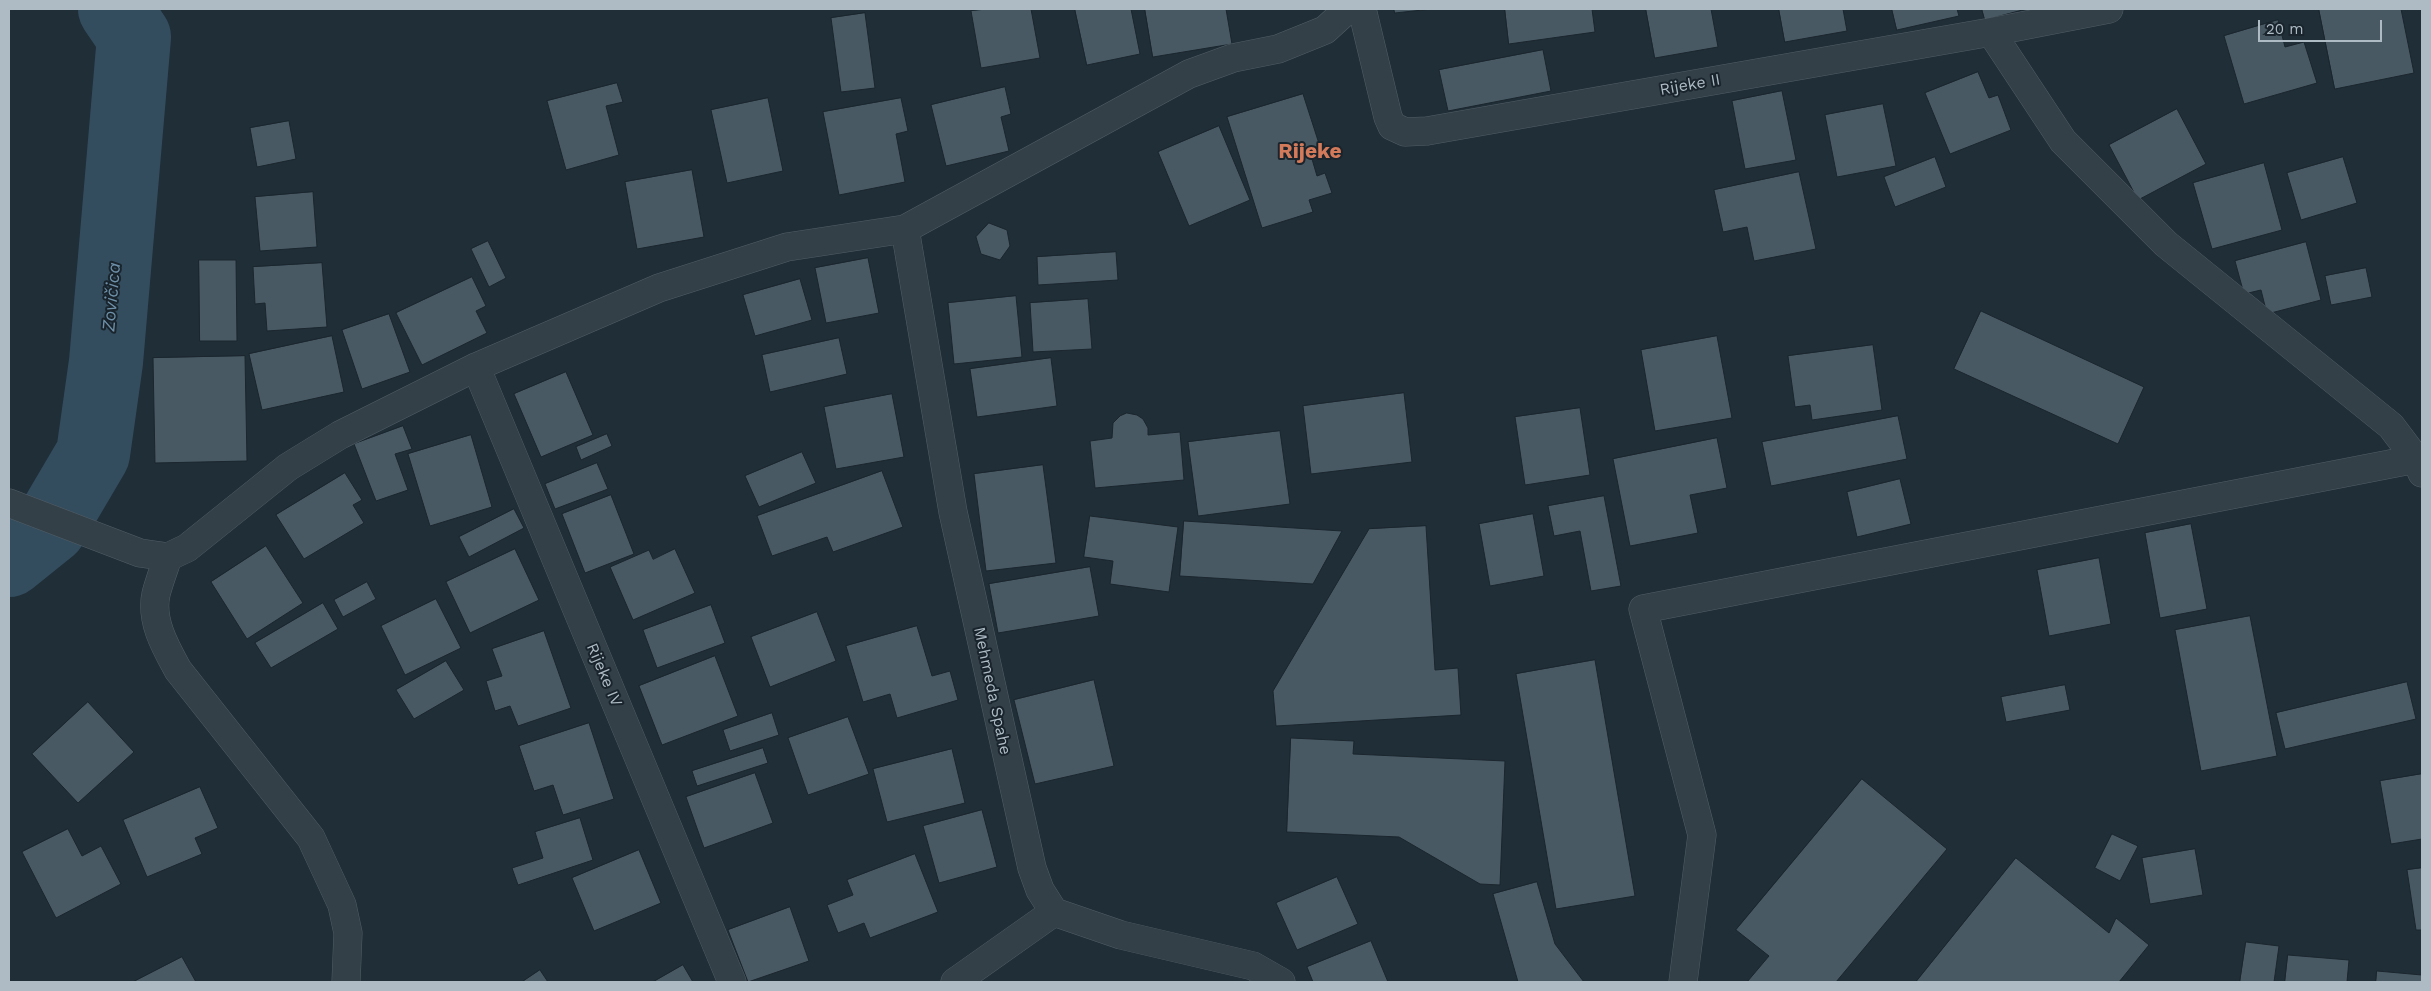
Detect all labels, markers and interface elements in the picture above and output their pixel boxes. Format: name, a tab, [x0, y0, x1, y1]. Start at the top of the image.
scale bar	[2261, 10, 2385, 42]
text: 20 m	[2266, 20, 2304, 38]
street label: Rijeke II	[1658, 70, 1722, 100]
district label: Rijeke	[1278, 139, 1342, 165]
water label: Zovičica	[98, 262, 126, 332]
street label: Mehmeda Spahe	[969, 625, 1015, 757]
street label: Rijeke IV	[582, 640, 626, 710]

